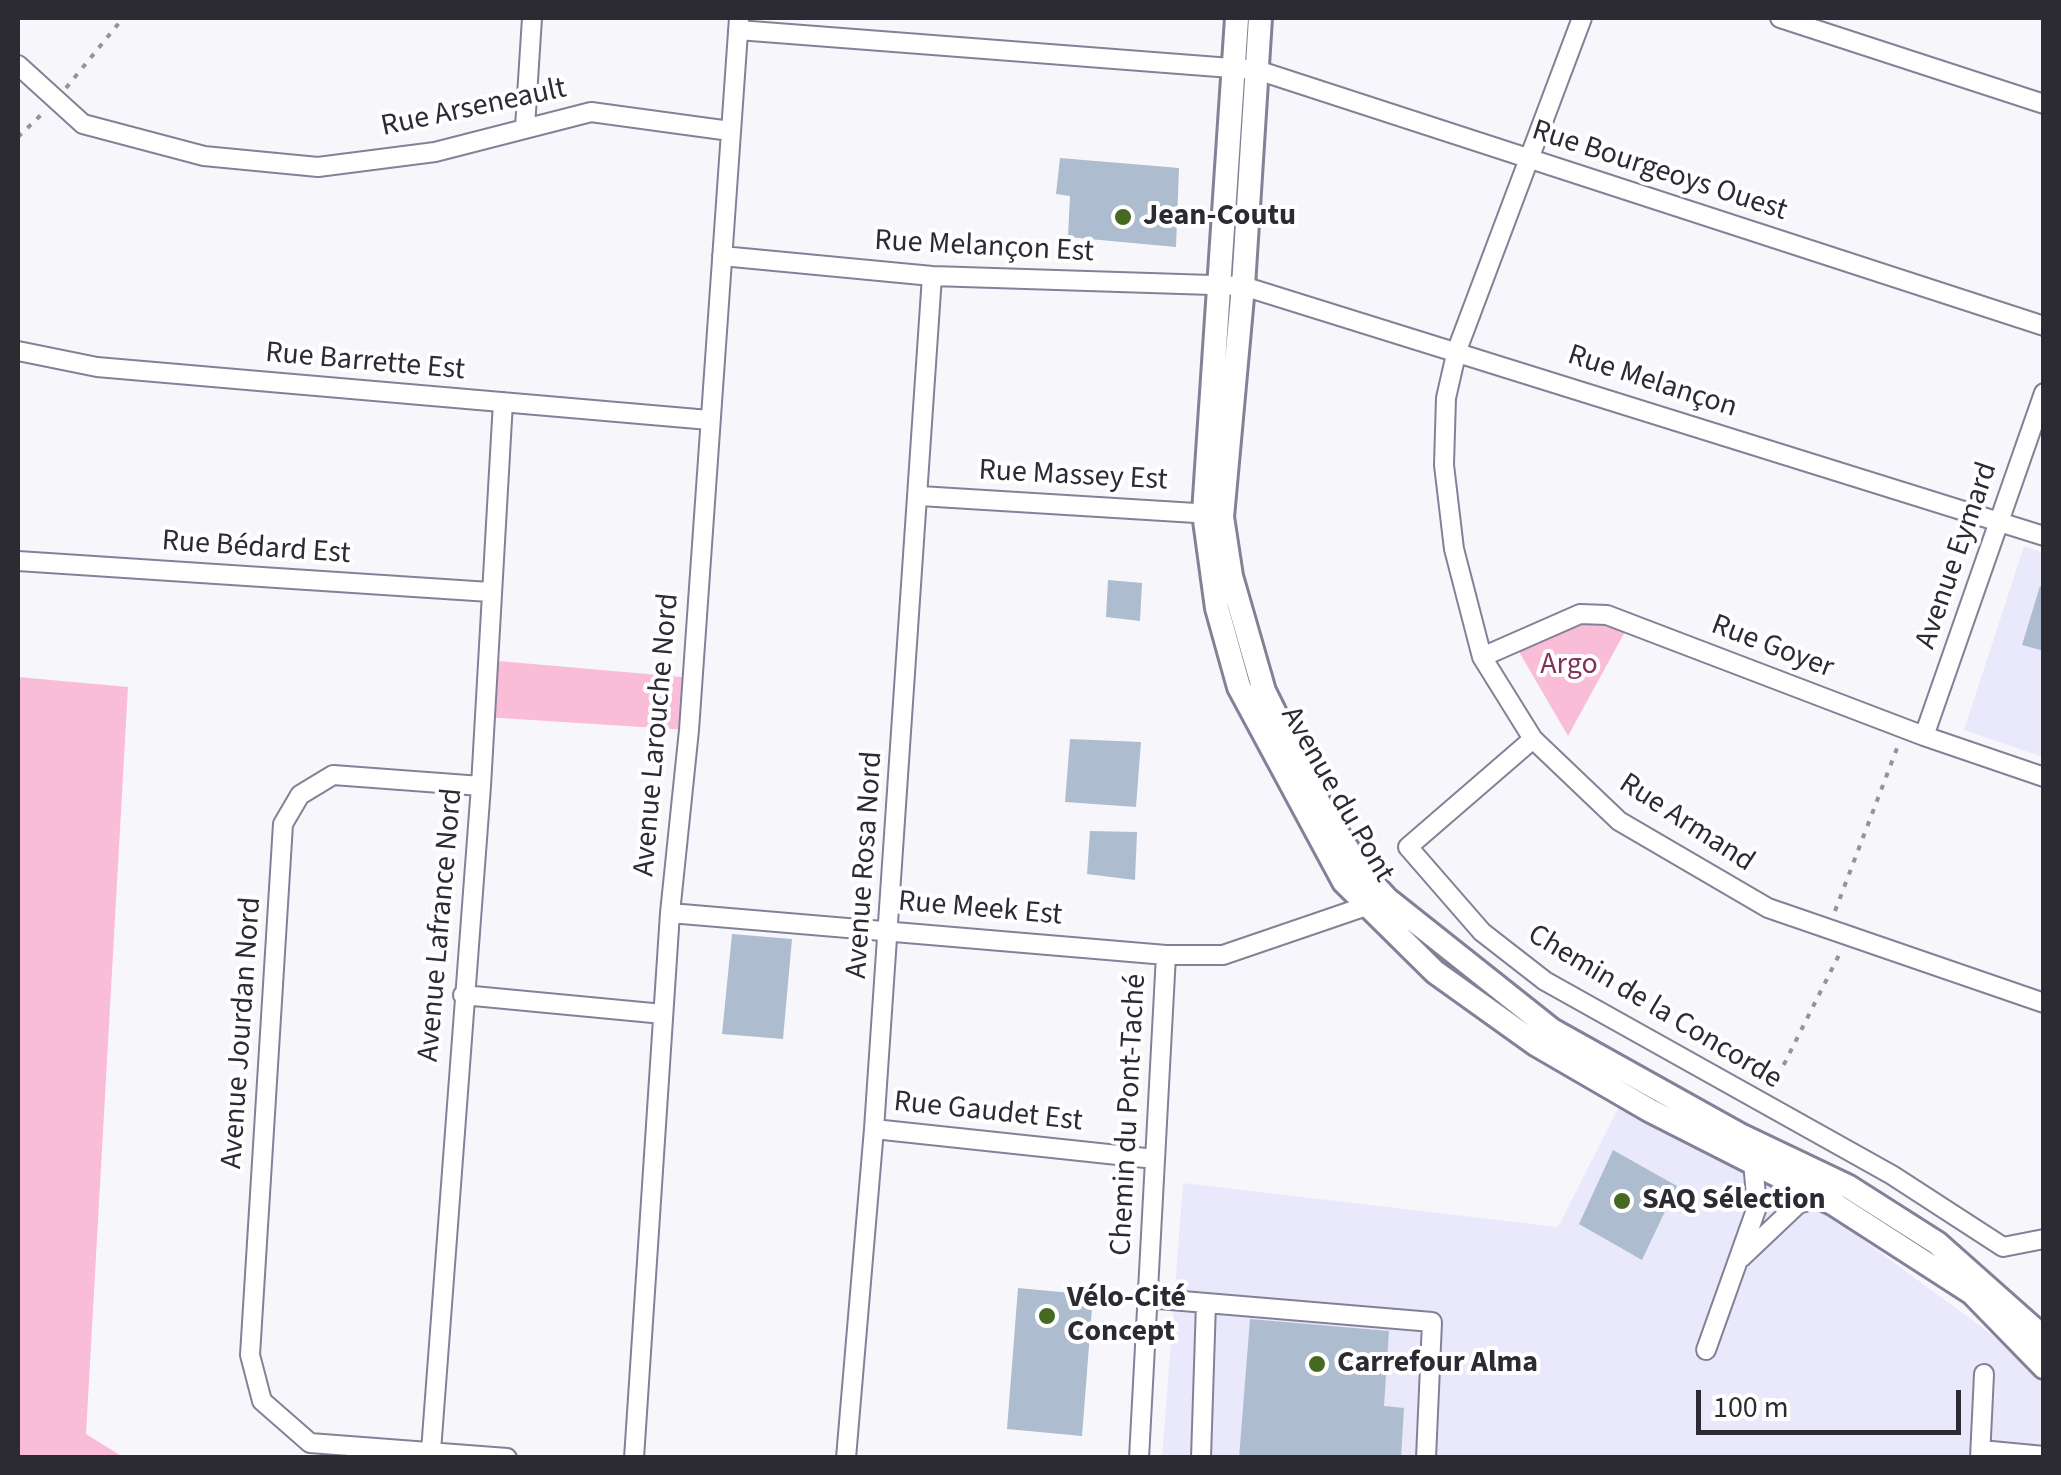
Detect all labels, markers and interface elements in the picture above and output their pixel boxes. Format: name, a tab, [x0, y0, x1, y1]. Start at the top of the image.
street label: Rue Arseneault	[378, 72, 570, 146]
street label: Rue Bourgeoys Ouest	[1527, 114, 1791, 230]
place label: Jean-Coutu	[1143, 199, 1296, 235]
marker: Jean-Coutu	[1112, 206, 1134, 228]
street label: Rue Melançon Est	[873, 224, 1095, 272]
street label: Rue Barrette Est	[264, 336, 466, 390]
street label: Rue Melançon	[1563, 339, 1741, 427]
street label: Rue Massey Est	[978, 454, 1168, 500]
street label: Avenue Eymard	[1909, 458, 2007, 654]
street label: Rue Bédard Est	[160, 524, 352, 574]
street label: Avenue Larouche Nord	[628, 592, 688, 878]
street label: Rue Goyer	[1706, 608, 1838, 688]
park label: Argo	[1540, 648, 1598, 684]
street label: Avenue du Pont	[1271, 701, 1401, 889]
street label: Avenue Rosa Nord	[840, 750, 892, 980]
street label: Rue Armand	[1612, 767, 1760, 881]
street label: Avenue Lafrance Nord	[412, 787, 472, 1063]
street label: Rue Meek Est	[896, 885, 1064, 935]
street label: Avenue Jourdan Nord	[216, 896, 270, 1170]
street label: Chemin de la Concorde	[1520, 918, 1788, 1098]
street label: Chemin du Pont-Taché	[1105, 973, 1155, 1257]
street label: Rue Gaudet Est	[892, 1085, 1084, 1141]
place label: SAQ Sélection	[1642, 1183, 1826, 1219]
marker: SAQ Sélection	[1611, 1190, 1633, 1212]
place label: Vélo-Cité Concept	[1067, 1281, 1186, 1352]
marker: Vélo-Cité Concept	[1036, 1305, 1058, 1327]
place label: Carrefour Alma	[1337, 1346, 1538, 1382]
marker: Carrefour Alma	[1306, 1353, 1328, 1375]
scale bar	[1701, 1370, 1966, 1432]
text: 100 m	[1713, 1386, 1789, 1429]

